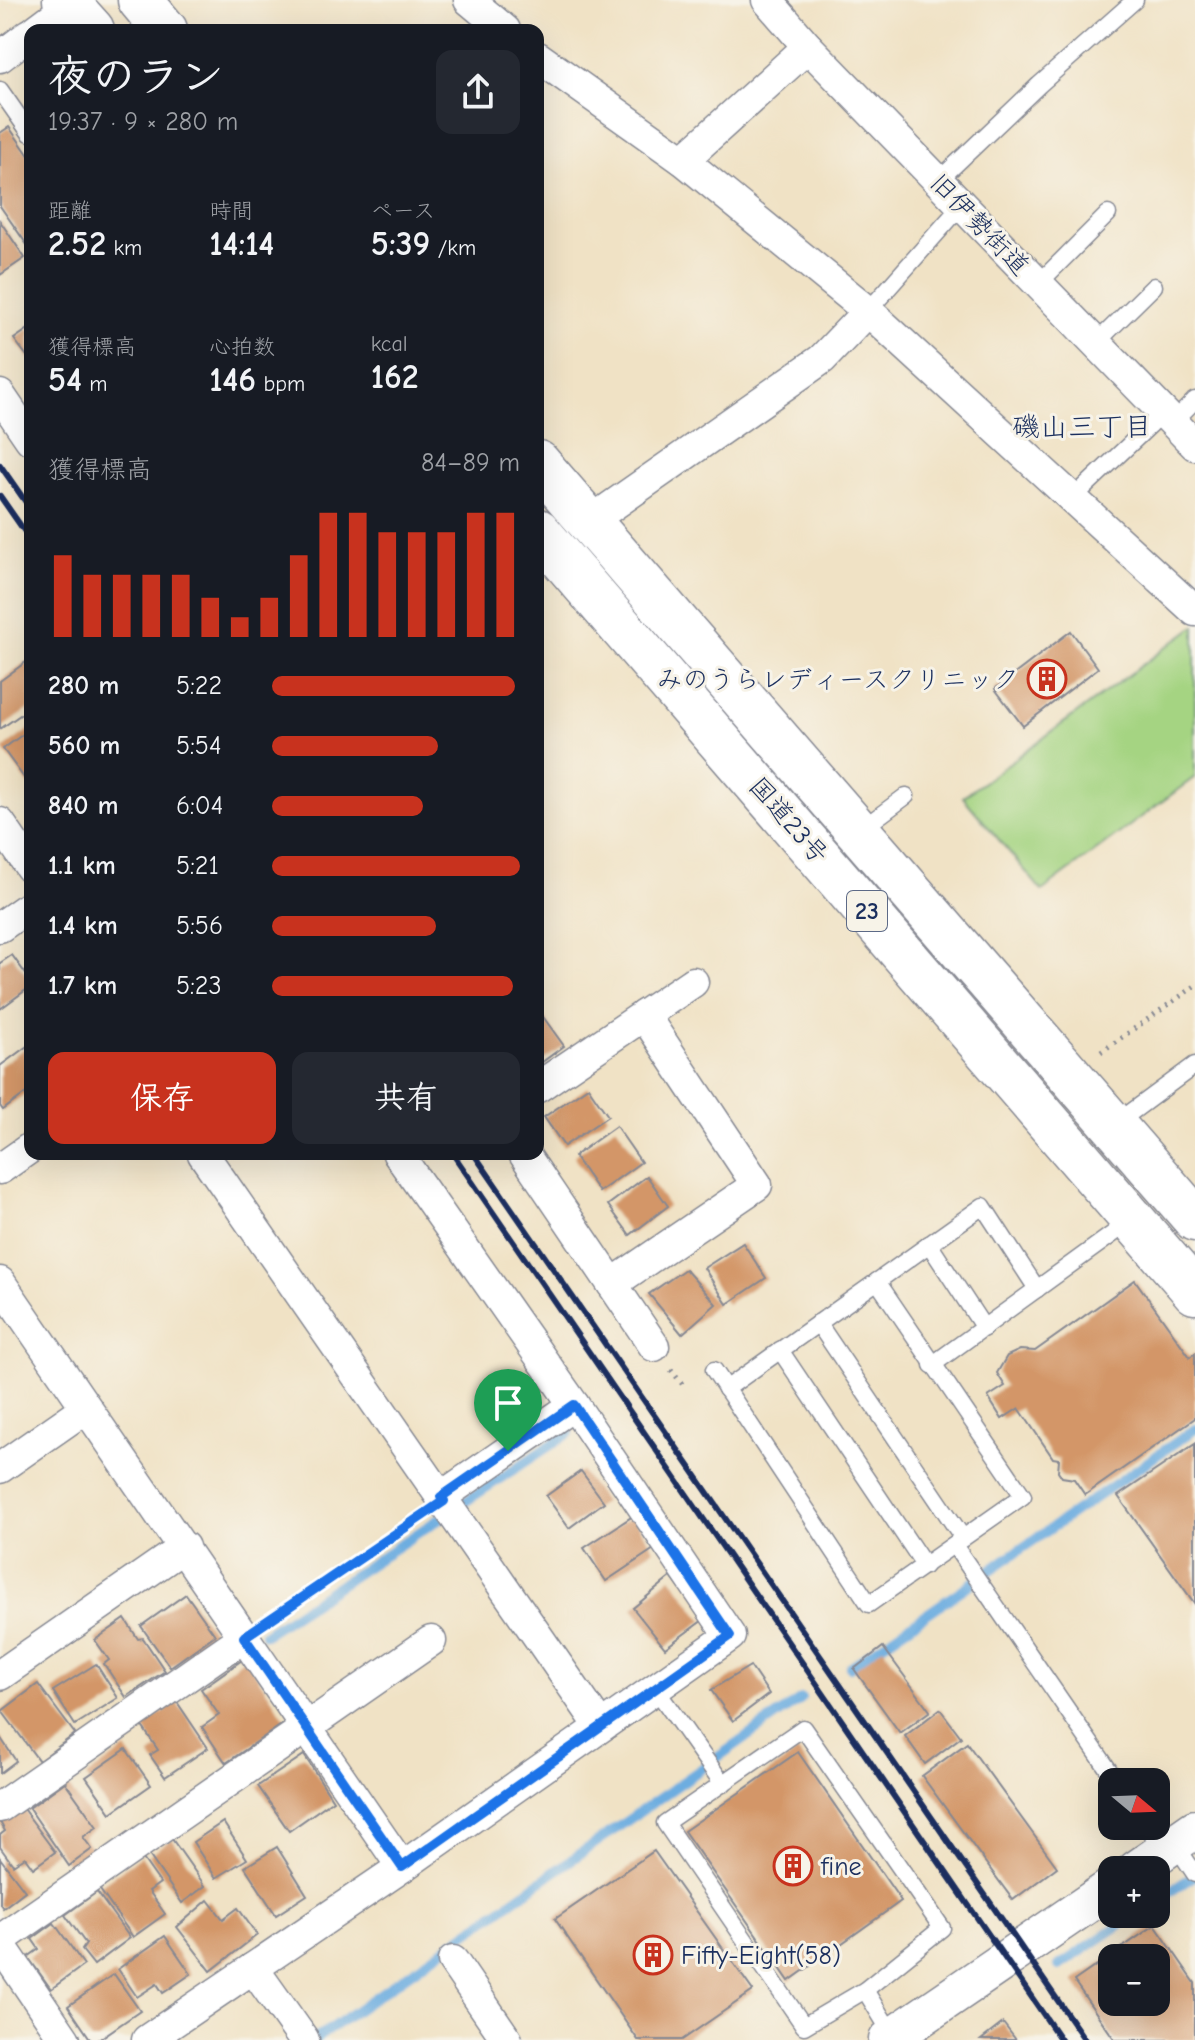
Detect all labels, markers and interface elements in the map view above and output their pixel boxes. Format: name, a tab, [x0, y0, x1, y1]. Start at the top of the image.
button: share	[436, 50, 520, 134]
text: 夜のラン	[48, 51, 224, 102]
text: 19:37 · 9 × 280 m	[48, 107, 238, 137]
street label: 旧伊勢街道	[923, 168, 1035, 282]
text: 距離	[48, 198, 92, 224]
text: 時間	[209, 198, 253, 224]
text: ペース	[371, 198, 435, 224]
text: 2.52	[48, 224, 106, 264]
text: 14:14	[209, 224, 274, 264]
text: 5:39	[371, 224, 430, 264]
text: km	[106, 235, 142, 261]
text: /km	[430, 235, 476, 261]
text: kcal	[371, 331, 408, 357]
text: 獲得標高	[48, 334, 136, 360]
text: 心拍数	[209, 334, 275, 360]
text: 162	[371, 357, 419, 397]
text: 54	[48, 360, 82, 400]
text: 146	[209, 360, 256, 400]
text: m	[82, 371, 108, 397]
text: bpm	[256, 371, 305, 397]
district label: 磯山三丁目	[1012, 411, 1152, 443]
text: 84–89 m	[421, 448, 520, 478]
text: 獲得標高	[48, 455, 152, 485]
building icon: みのうらレディースクリニック	[1026, 658, 1068, 700]
place label: みのうらレディースクリニック	[657, 665, 1019, 695]
text: 280 m	[48, 671, 119, 701]
text: 5:22	[176, 671, 222, 701]
text: 560 m	[48, 731, 120, 761]
text: 5:54	[176, 731, 221, 761]
street label: 国道23号	[743, 771, 834, 870]
text: 840 m	[48, 791, 118, 821]
text: 6:04	[176, 791, 223, 821]
text: 1.1 km	[48, 851, 116, 881]
text: 5:21	[176, 851, 219, 881]
road number: 23	[847, 891, 887, 931]
text: 1.4 km	[48, 911, 118, 941]
text: 5:56	[176, 911, 223, 941]
text: 1.7 km	[48, 971, 117, 1001]
text: 5:23	[176, 971, 222, 1001]
button: 保存	[48, 1052, 276, 1144]
button: 共有	[292, 1052, 520, 1144]
pin	[474, 1369, 542, 1451]
icon: arrive	[486, 1381, 530, 1425]
north arrow	[1098, 1768, 1170, 1840]
map controls	[1098, 1768, 1170, 2016]
building icon: fine	[772, 1845, 814, 1887]
place label: fine	[820, 1852, 862, 1882]
button: +	[1098, 1856, 1170, 1928]
building icon: Fifty-Eight(58)	[632, 1934, 674, 1976]
place label: Fifty-Eight(58)	[681, 1941, 841, 1971]
button: −	[1098, 1944, 1170, 2016]

